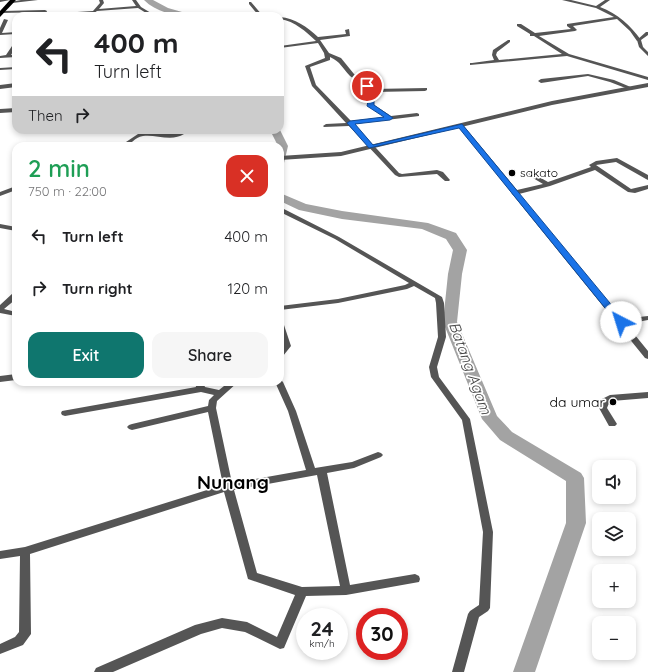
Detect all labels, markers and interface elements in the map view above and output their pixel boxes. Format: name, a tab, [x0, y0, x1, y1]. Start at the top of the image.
text: 400 m	[94, 25, 179, 60]
icon: left	[28, 28, 80, 80]
text: Turn left	[94, 60, 162, 83]
pin	[350, 69, 384, 103]
icon: arrive	[356, 75, 378, 97]
icon: right	[71, 104, 93, 126]
text: Then	[28, 106, 63, 125]
text: 2 min	[28, 153, 90, 183]
button: close	[226, 155, 268, 197]
place label: sakato	[520, 165, 558, 180]
marker: sakato	[507, 168, 517, 178]
text: 750 m · 22:00	[28, 183, 107, 199]
icon: left	[28, 225, 50, 247]
text: Turn left	[62, 227, 124, 246]
text: 400 m	[224, 227, 268, 246]
icon: right	[28, 277, 50, 299]
text: Turn right	[62, 279, 133, 298]
text: 120 m	[227, 279, 268, 298]
position arrow	[600, 301, 642, 343]
water label: Batang Agam	[445, 319, 496, 417]
button: Exit	[28, 332, 144, 378]
button: Share	[152, 332, 268, 378]
place label: da umar	[550, 393, 606, 411]
marker: da umar	[608, 397, 618, 407]
map controls	[592, 460, 636, 660]
button: sound	[592, 460, 636, 504]
district label: Nunang	[197, 470, 269, 494]
button: layers	[592, 512, 636, 556]
button: +	[592, 564, 636, 608]
speed limit sign: 30	[356, 608, 408, 660]
text: 24	[310, 616, 334, 641]
button: −	[592, 616, 636, 660]
text: km/h	[309, 637, 335, 650]

